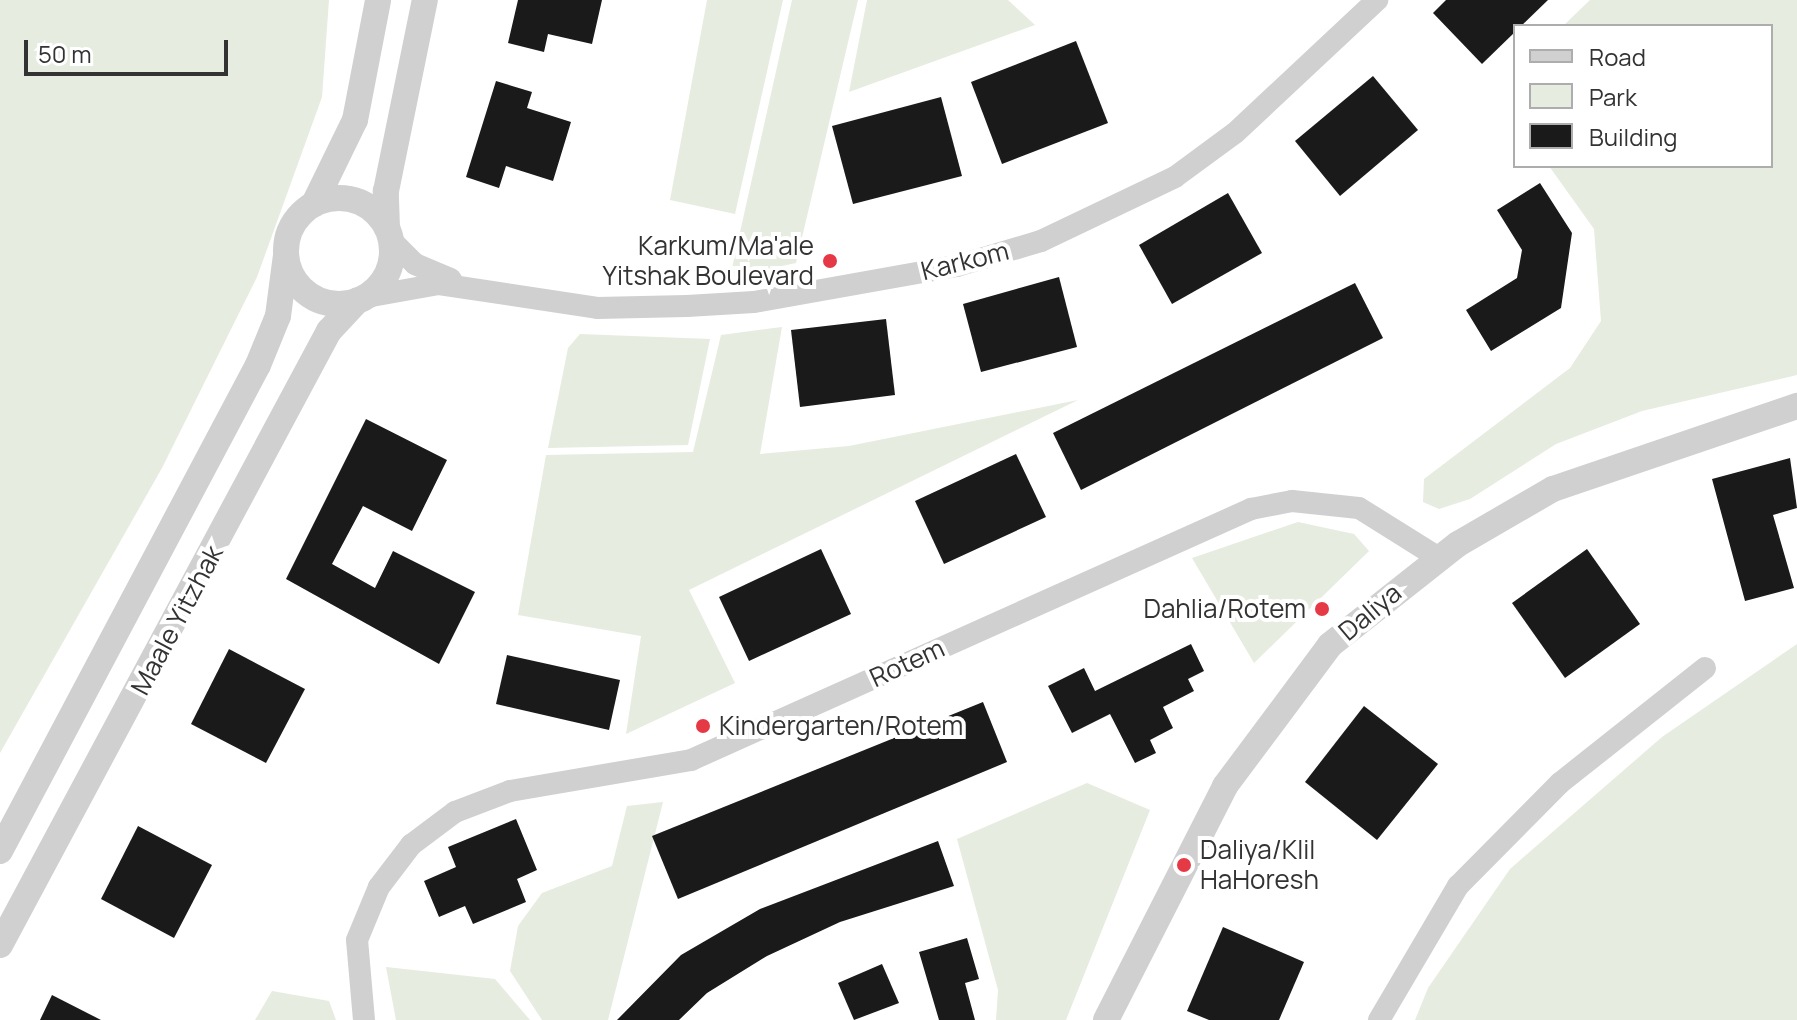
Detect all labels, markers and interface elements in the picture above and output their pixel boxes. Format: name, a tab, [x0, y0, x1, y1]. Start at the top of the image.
scale bar	[28, 24, 232, 74]
legend	[1513, 24, 1773, 168]
text: 50 m	[38, 37, 92, 70]
text: Road	[1589, 40, 1646, 73]
text: Park	[1589, 80, 1637, 113]
text: Building	[1589, 120, 1677, 153]
place label: Karkum/Ma'ale Yitshak Boulevard	[603, 230, 814, 292]
street label: Karkom	[918, 235, 1012, 287]
marker: Karkum/Ma'ale Yitshak Boulevard	[821, 252, 839, 270]
street label: Maale Yitzhak	[125, 540, 229, 700]
street label: Daliya	[1333, 577, 1407, 647]
place label: Dahlia/Rotem	[1143, 593, 1306, 625]
marker: Dahlia/Rotem	[1313, 600, 1331, 618]
street label: Rotem	[865, 632, 949, 694]
place label: Kindergarten/Rotem	[719, 710, 963, 742]
marker: Kindergarten/Rotem	[694, 717, 712, 735]
place label: Daliya/Klil HaHoresh	[1200, 834, 1319, 896]
marker: Daliya/Klil HaHoresh	[1175, 856, 1193, 874]

